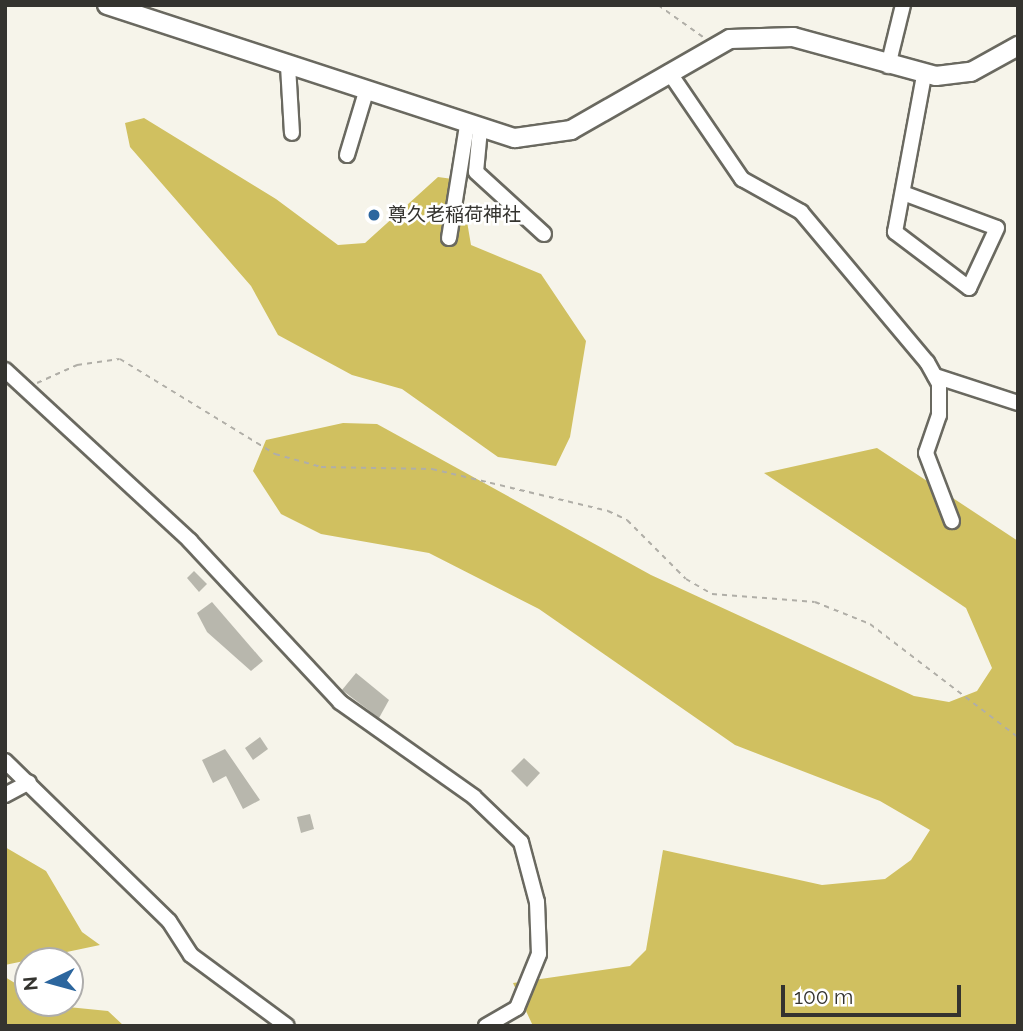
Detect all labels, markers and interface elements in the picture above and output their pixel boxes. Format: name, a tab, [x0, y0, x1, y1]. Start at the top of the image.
place label: 尊久老稲荷神社	[388, 204, 521, 226]
marker: 尊久老稲荷神社	[366, 207, 382, 223]
north arrow	[14, 947, 84, 1017]
scale bar	[785, 972, 965, 1016]
text: N	[18, 975, 42, 992]
text: 100 m	[794, 984, 853, 1009]

